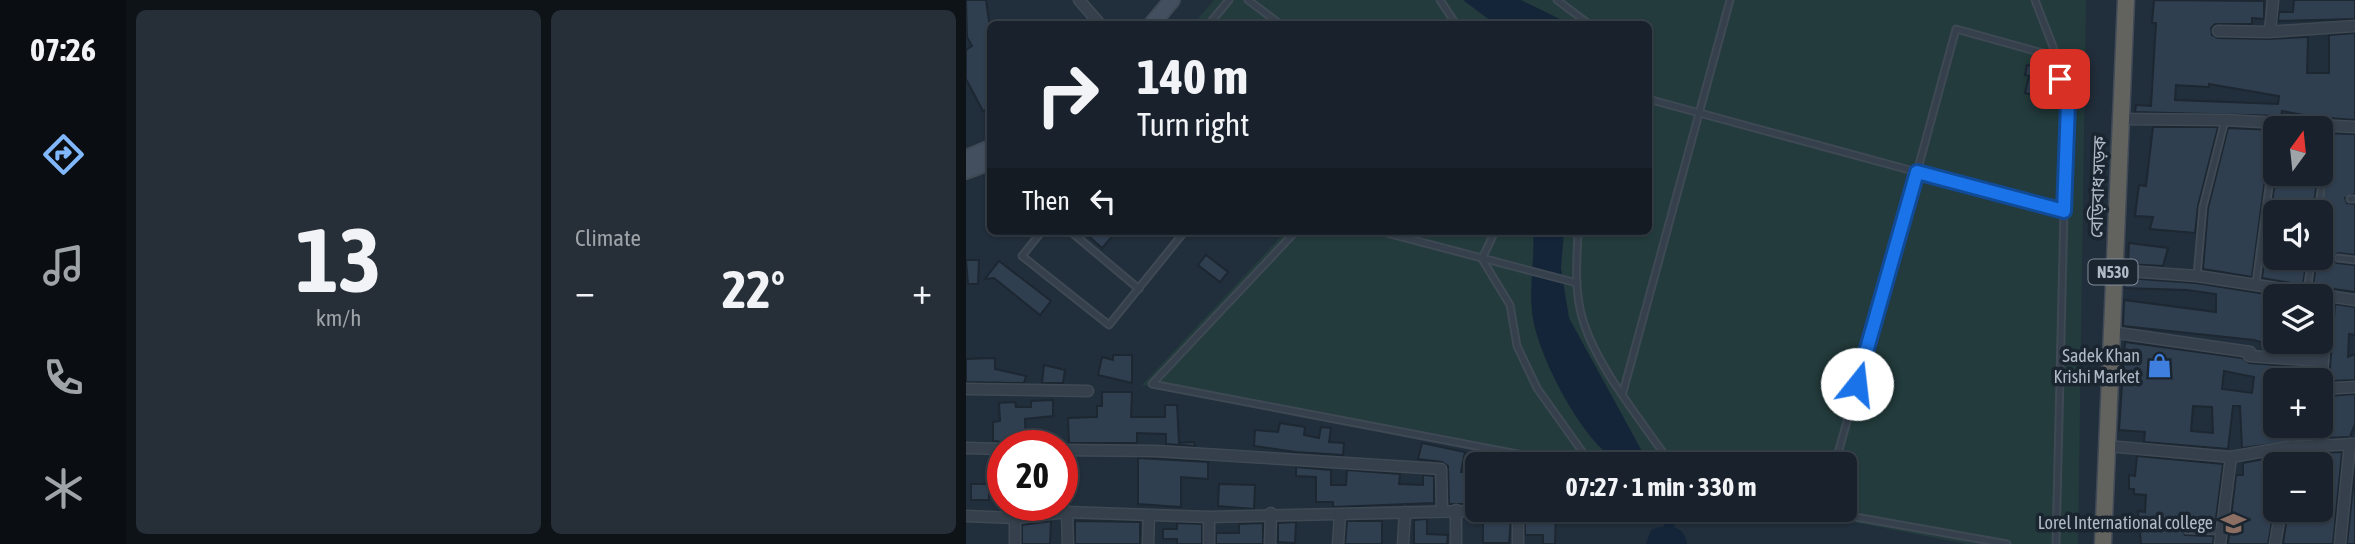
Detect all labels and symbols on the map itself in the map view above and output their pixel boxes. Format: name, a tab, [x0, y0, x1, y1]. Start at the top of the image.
pin	[2030, 49, 2090, 109]
north arrow	[2263, 116, 2333, 186]
street label: বেড়িবাধ সড়ক	[2085, 135, 2110, 238]
road number: N530	[2088, 260, 2138, 284]
place label: Sadek Khan Krishi Market	[2053, 345, 2140, 387]
position arrow	[1820, 347, 1894, 421]
shop icon: Sadek Khan Krishi Market	[2146, 352, 2174, 380]
speed limit sign: 20	[987, 430, 1078, 521]
school or university icon: Lorel International college	[2219, 509, 2247, 537]
place label: Lorel International college	[2038, 512, 2213, 533]

